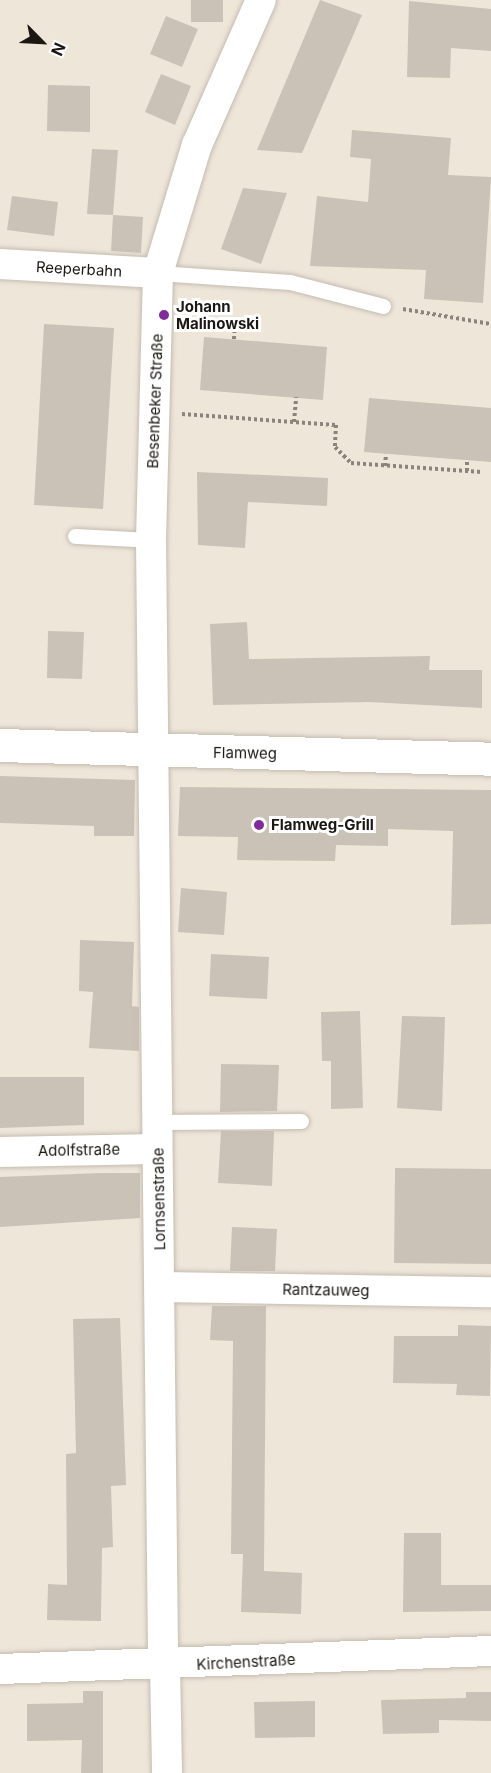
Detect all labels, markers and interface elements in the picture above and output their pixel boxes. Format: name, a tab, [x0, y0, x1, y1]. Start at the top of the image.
north arrow	[12, 12, 72, 72]
text: N	[47, 40, 70, 59]
street label: Reeperbahn	[35, 258, 123, 280]
place label: Johann Malinowski	[176, 297, 259, 332]
marker: Johann Malinowski	[157, 308, 171, 322]
street label: Besenbeker Straße	[144, 333, 166, 469]
street label: Flamweg	[213, 743, 277, 763]
place label: Flamweg-Grill	[271, 816, 374, 834]
marker: Flamweg-Grill	[252, 818, 266, 832]
street label: Adolfstraße	[38, 1140, 120, 1160]
street label: Lornsenstraße	[149, 1148, 169, 1250]
street label: Rantzauweg	[282, 1280, 370, 1300]
street label: Kirchenstraße	[196, 1650, 296, 1674]

